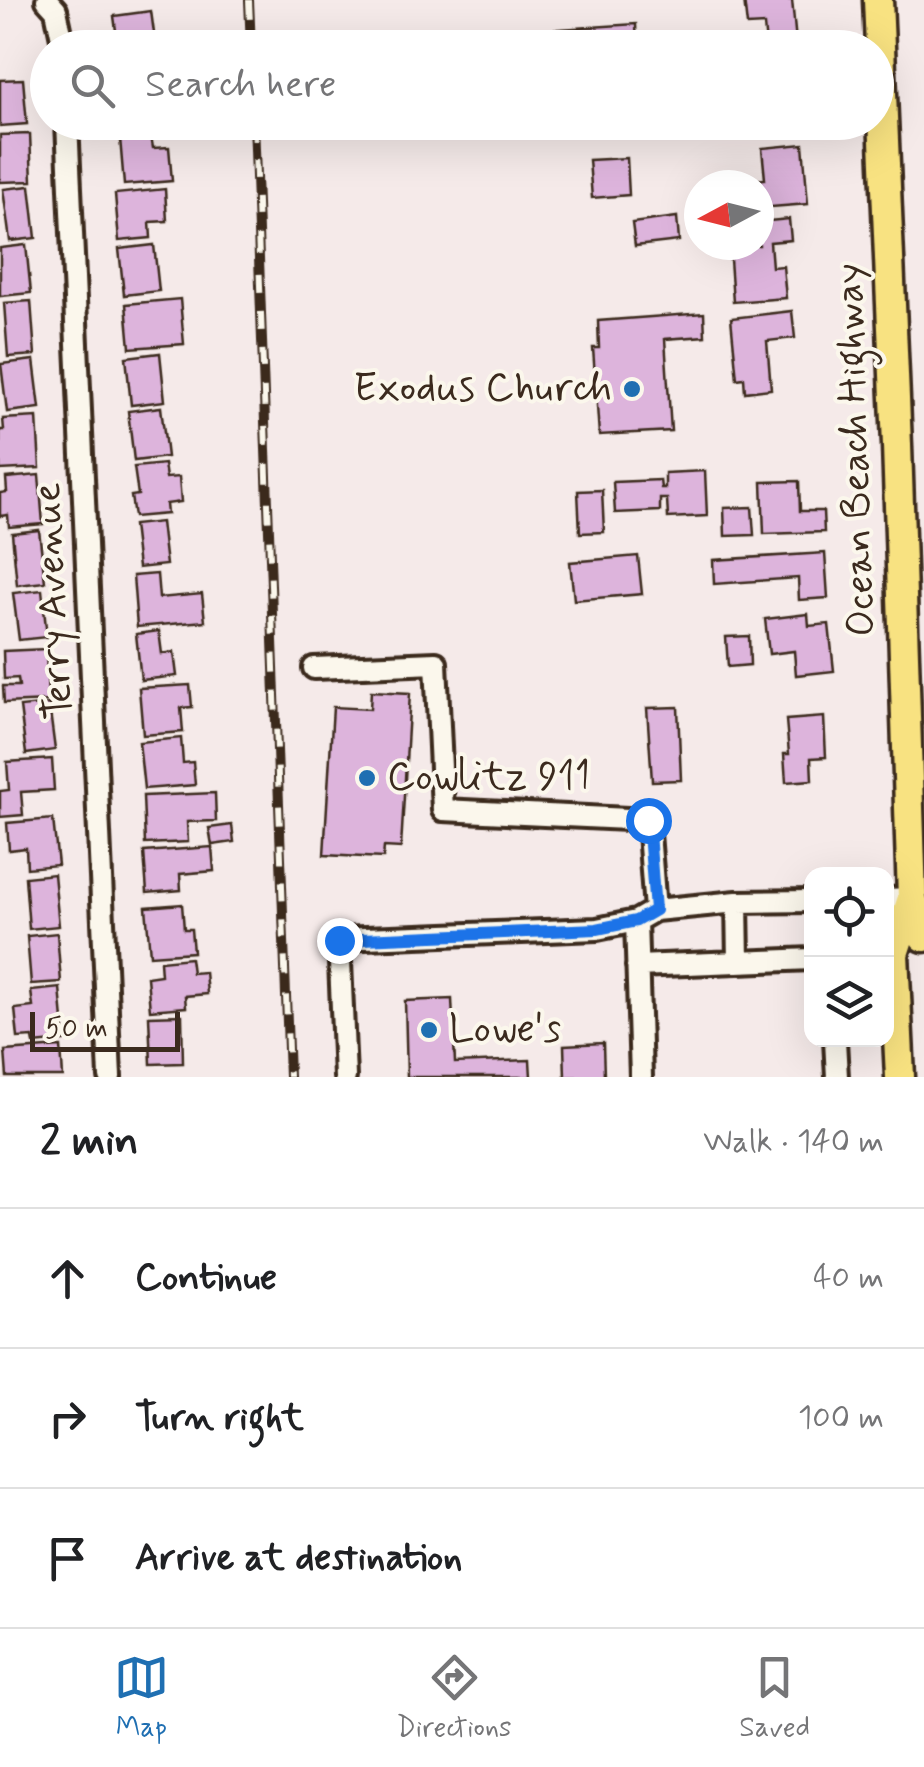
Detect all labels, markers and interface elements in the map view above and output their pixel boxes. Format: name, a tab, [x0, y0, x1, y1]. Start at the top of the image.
search box	[30, 30, 894, 140]
icon: search	[65, 58, 120, 113]
text: Search here	[145, 61, 336, 110]
north arrow	[684, 170, 774, 260]
street label: Ocean Beach Highway	[823, 262, 893, 638]
place label: Exodus Church	[354, 363, 612, 415]
marker: Exodus Church	[621, 378, 643, 400]
street label: Terry Avenue	[22, 481, 86, 721]
place label: Cowlitz 911	[387, 752, 590, 804]
marker: Cowlitz 911	[356, 767, 378, 789]
route start	[626, 798, 672, 844]
map controls	[804, 867, 894, 1047]
button: locate	[804, 867, 894, 957]
route end	[317, 918, 363, 964]
button: layers	[804, 957, 894, 1047]
place label: Lowe's	[449, 1004, 561, 1056]
scale bar	[30, 1007, 180, 1052]
text: 50 m	[45, 1011, 108, 1048]
marker: Lowe's	[418, 1019, 440, 1041]
text: 2 min	[40, 1115, 139, 1170]
text: Walk · 140 m	[703, 1121, 884, 1163]
icon: ahead	[40, 1251, 95, 1306]
text: Continue	[135, 1254, 277, 1303]
text: 40 m	[813, 1257, 884, 1299]
icon: right	[40, 1391, 95, 1446]
text: Turn right	[135, 1394, 304, 1443]
text: 100 m	[798, 1397, 884, 1439]
icon: arrive	[40, 1531, 95, 1586]
text: Arrive at destination	[135, 1534, 462, 1583]
tab: Map	[114, 1650, 169, 1747]
tab: Directions	[397, 1650, 512, 1747]
tab: Saved	[739, 1650, 810, 1747]

